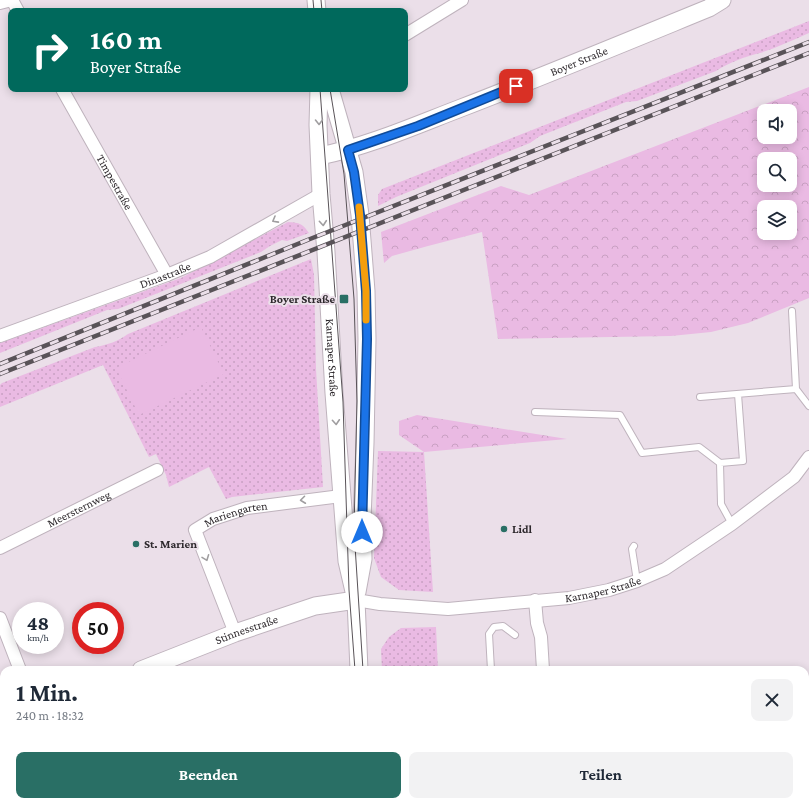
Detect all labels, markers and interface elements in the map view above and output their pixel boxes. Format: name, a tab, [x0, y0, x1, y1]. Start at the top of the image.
icon: right	[24, 24, 76, 76]
text: 160 m	[90, 24, 162, 55]
street label: Boyer Straße	[548, 43, 610, 79]
text: Boyer Straße	[90, 57, 181, 77]
pin	[499, 69, 533, 103]
icon: arrive	[505, 75, 527, 97]
map controls	[757, 104, 797, 240]
button: sound	[757, 104, 797, 144]
one-way arrow	[315, 119, 323, 125]
street label: Timpestraße	[93, 152, 136, 212]
button: search	[757, 152, 797, 192]
button: layers	[757, 200, 797, 240]
one-way arrow	[271, 216, 279, 223]
one-way arrow	[319, 220, 328, 226]
street label: Dinastraße	[138, 259, 193, 291]
place label: Boyer Straße	[270, 292, 335, 306]
marker: Boyer Straße	[338, 293, 350, 305]
street label: Karnaper Straße	[323, 318, 341, 397]
one-way arrow	[332, 419, 341, 425]
street label: Meersternweg	[45, 487, 113, 530]
one-way arrow	[300, 495, 306, 504]
street label: Mariengarten	[201, 498, 269, 530]
position arrow	[341, 511, 383, 553]
place label: Lidl	[512, 522, 533, 536]
marker: Lidl	[499, 524, 509, 534]
place label: St. Marien	[144, 537, 197, 551]
marker: St. Marien	[131, 539, 141, 549]
one-way arrow	[201, 555, 209, 562]
street label: Karnaper Straße	[564, 573, 643, 605]
speed limit sign: 50	[72, 602, 124, 654]
text: 48	[27, 612, 49, 634]
street label: Stinnesstraße	[213, 612, 280, 647]
text: km/h	[27, 632, 49, 643]
text: 1 Min.	[16, 679, 78, 706]
button: close	[751, 679, 793, 721]
text: 240 m · 18:32	[16, 708, 84, 723]
button: Beenden	[16, 752, 401, 798]
button: Teilen	[409, 752, 793, 798]

